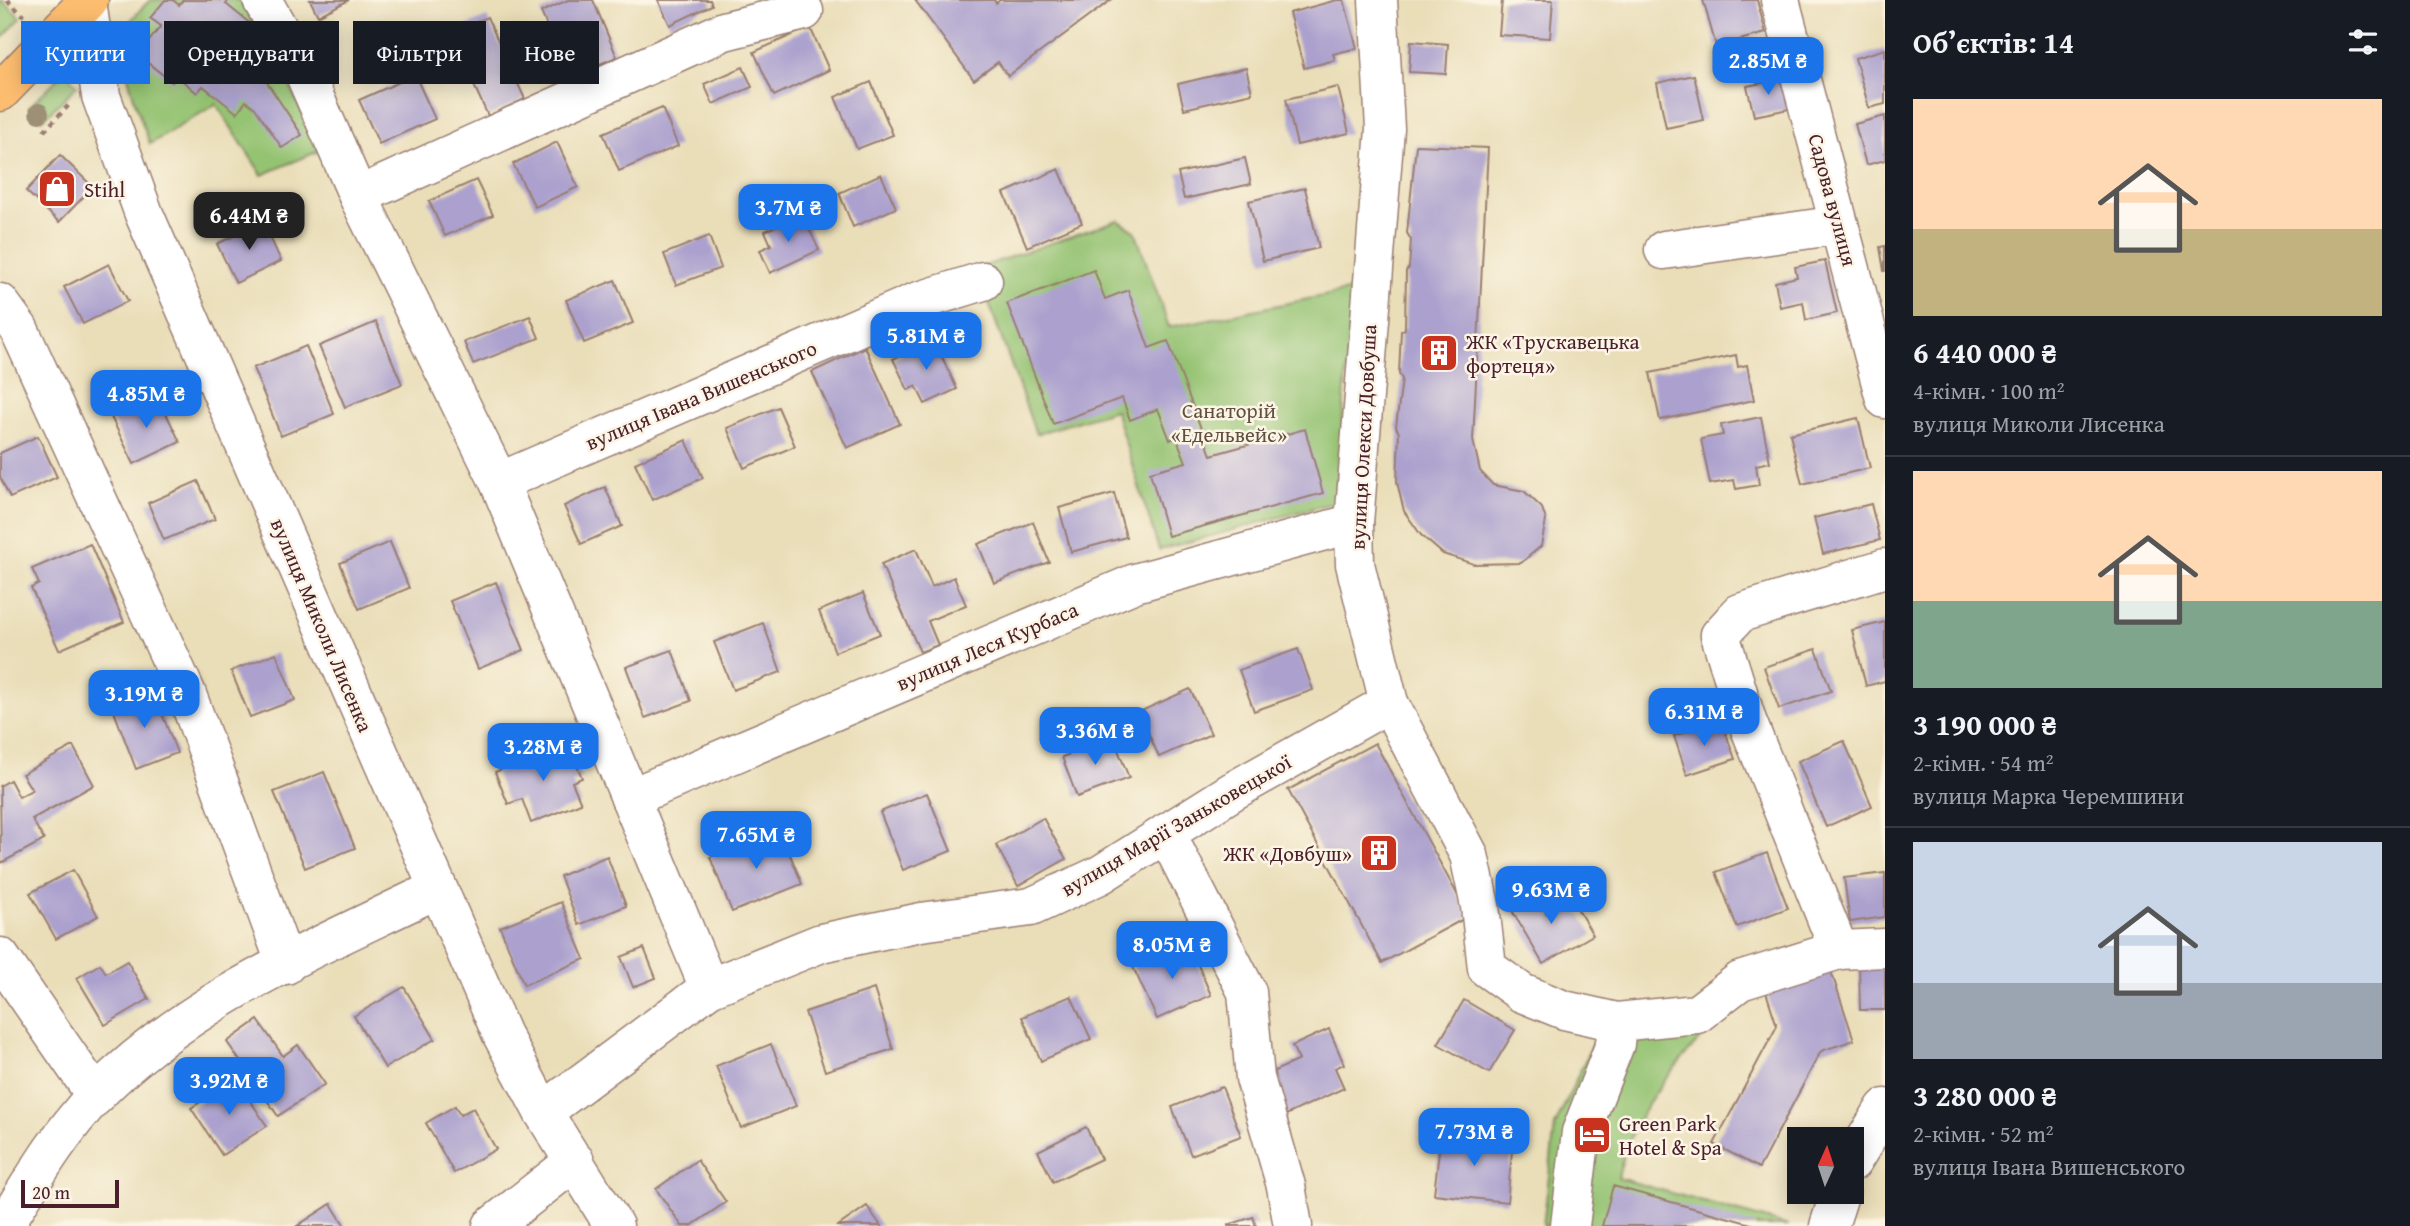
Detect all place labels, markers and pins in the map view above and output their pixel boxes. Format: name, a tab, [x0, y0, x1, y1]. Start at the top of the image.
pin: 2.85M ₴	[1703, 38, 1833, 97]
shop icon: Stihl	[36, 168, 78, 210]
place label: Stihl	[84, 174, 125, 205]
pin: 3.7M ₴	[731, 184, 845, 244]
pin: 6.44M ₴	[184, 192, 314, 252]
pin: 5.81M ₴	[861, 312, 991, 372]
place label: ЖК «Трускавецька фортеця»	[1465, 326, 1640, 381]
building icon: ЖК «Трускавецька фортеця»	[1418, 332, 1460, 374]
pin: 4.85M ₴	[81, 370, 211, 430]
pin: 3.19M ₴	[79, 670, 209, 730]
pin: 6.31M ₴	[1639, 688, 1769, 748]
pin: 3.36M ₴	[1030, 708, 1160, 767]
pin: 3.28M ₴	[478, 724, 608, 783]
pin: 7.65M ₴	[691, 812, 821, 871]
building icon: ЖК «Довбуш»	[1358, 832, 1400, 874]
place label: ЖК «Довбуш»	[1222, 838, 1352, 869]
pin: 9.63M ₴	[1486, 866, 1616, 926]
pin: 8.05M ₴	[1107, 922, 1237, 981]
pin: 3.92M ₴	[164, 1058, 294, 1117]
pin: 7.73M ₴	[1409, 1108, 1539, 1168]
place label: Green Park Hotel & Spa	[1619, 1108, 1722, 1163]
hotel icon: Green Park Hotel & Spa	[1571, 1114, 1613, 1156]

